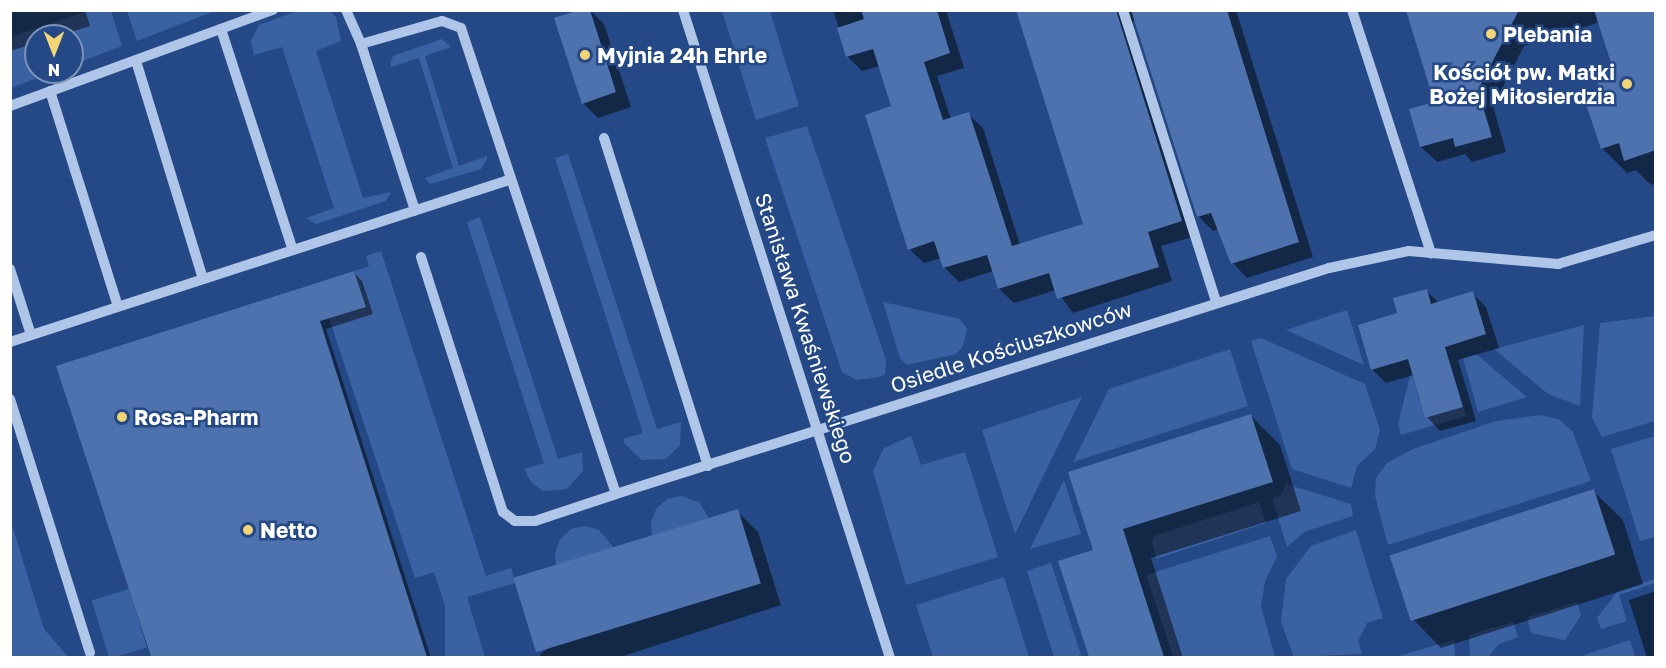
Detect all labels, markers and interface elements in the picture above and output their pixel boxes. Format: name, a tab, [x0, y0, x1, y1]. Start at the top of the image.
place label: Plebania	[1503, 21, 1592, 47]
north arrow	[24, 24, 84, 84]
marker: Plebania	[1484, 27, 1498, 41]
place label: Myjnia 24h Ehrle	[597, 42, 767, 68]
marker: Myjnia 24h Ehrle	[578, 48, 592, 62]
place label: Kościół pw. Matki Bożej Miłosierdzia	[1429, 59, 1615, 109]
text: N	[48, 60, 60, 80]
marker: Kościół pw. Matki Bożej Miłosierdzia	[1620, 77, 1634, 91]
street label: Stanisława Kwaśniewskiego	[750, 190, 862, 466]
street label: Osiedle Kościuszkowców	[887, 296, 1135, 398]
place label: Rosa-Pharm	[134, 404, 258, 430]
marker: Rosa-Pharm	[115, 410, 129, 424]
place label: Netto	[260, 517, 317, 543]
marker: Netto	[241, 523, 255, 537]

